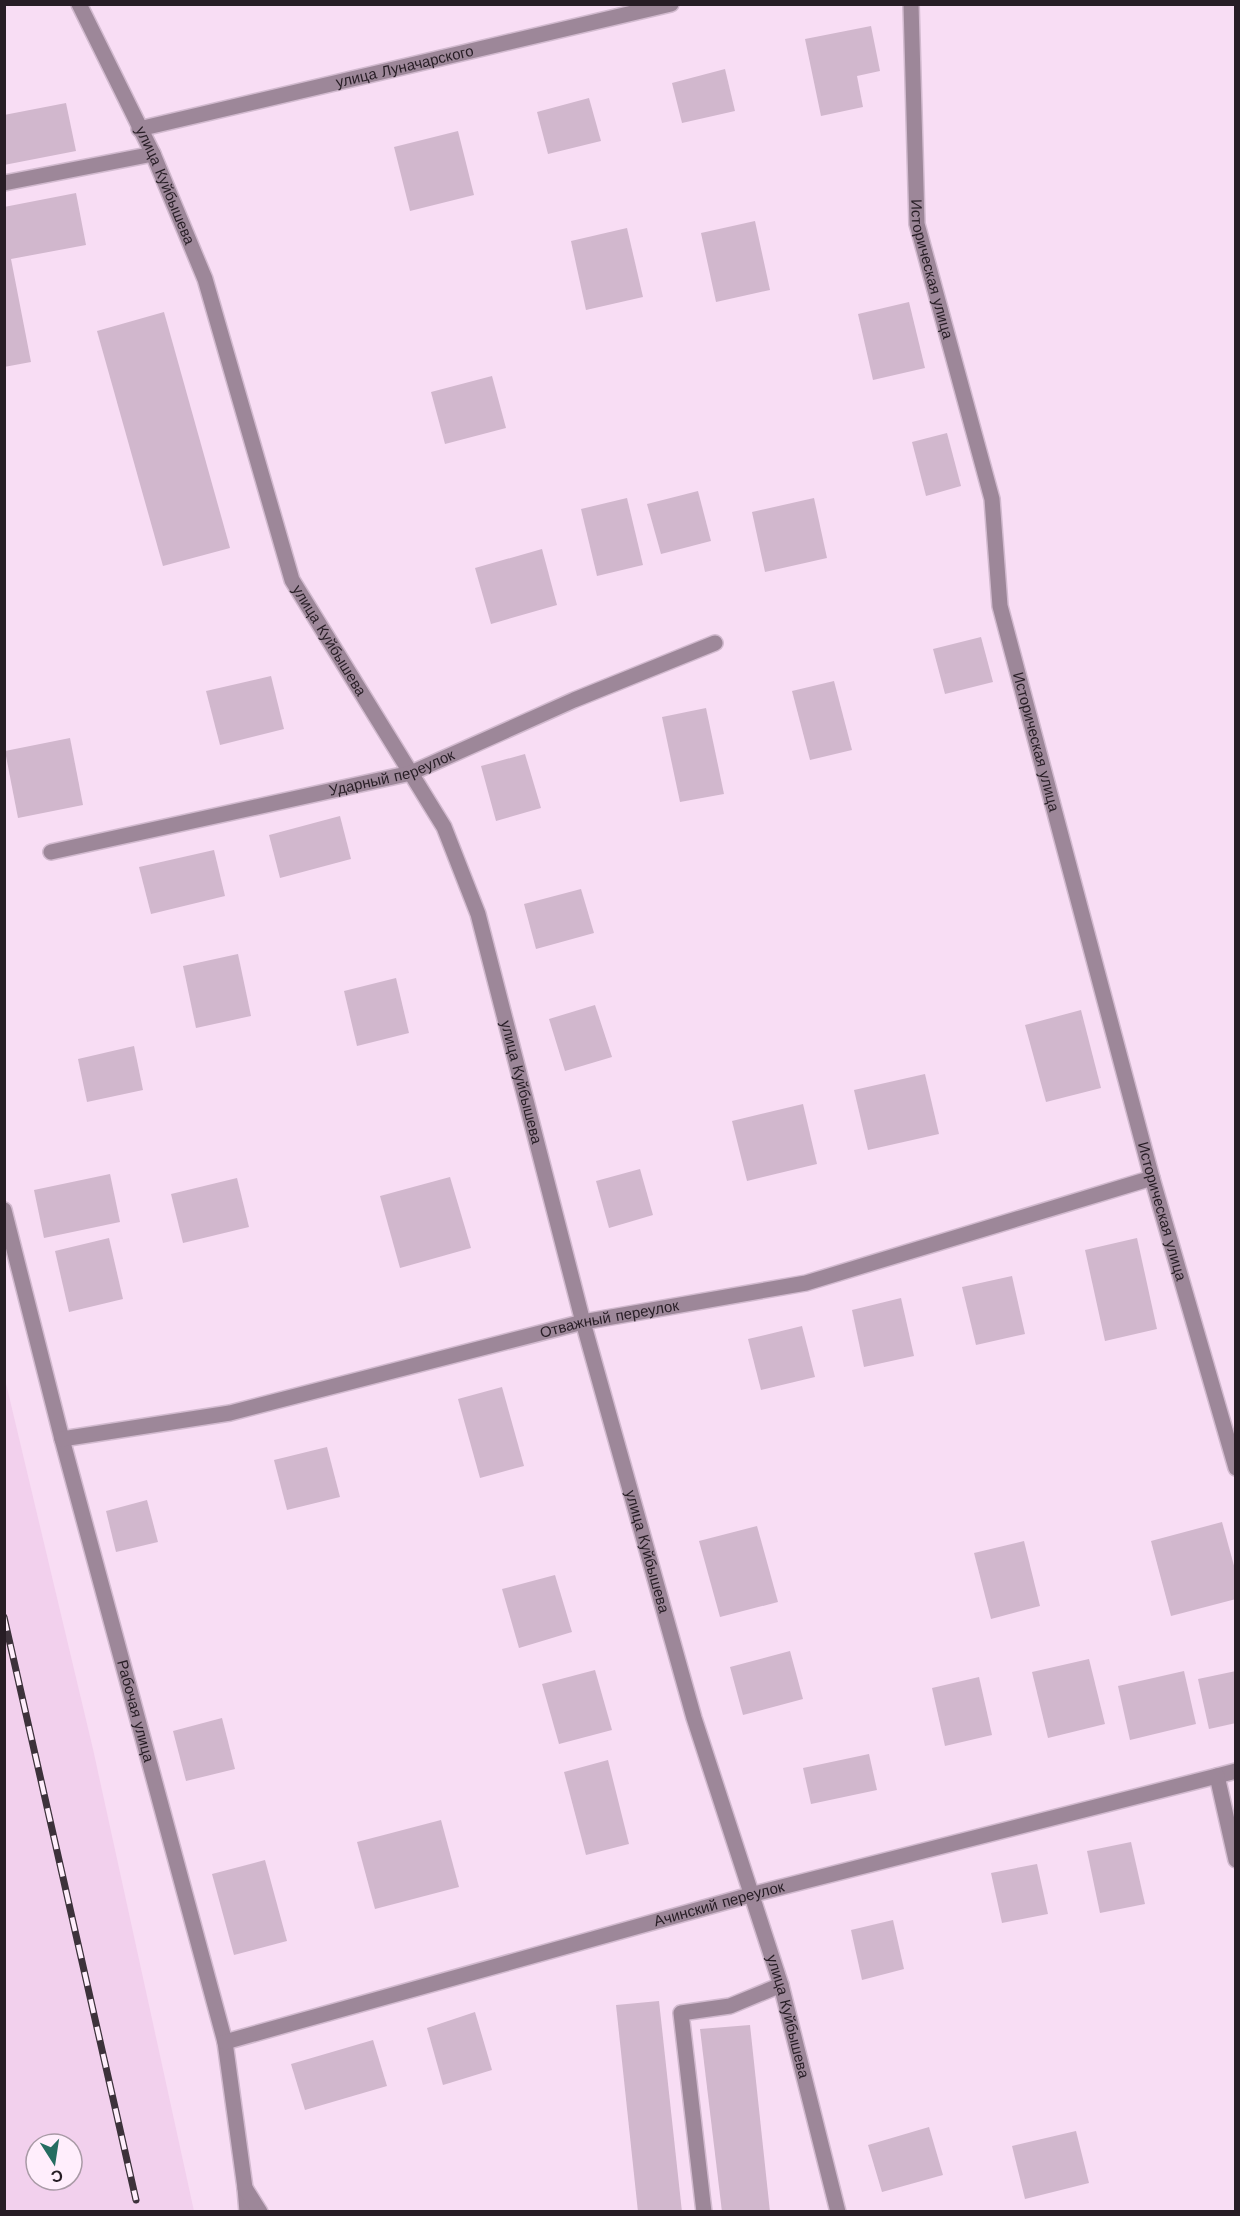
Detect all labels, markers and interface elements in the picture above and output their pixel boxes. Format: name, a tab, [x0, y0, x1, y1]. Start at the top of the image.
street label: улица Луначарского	[334, 42, 475, 91]
street label: улица Куйбышева	[132, 123, 199, 248]
street label: Историческая улица	[907, 199, 957, 341]
street label: улица Куйбышева	[288, 582, 371, 700]
street label: Историческая улица	[1009, 670, 1063, 814]
street label: Ударный переулок	[327, 746, 458, 800]
street label: улица Куйбышева	[497, 1018, 546, 1146]
street label: Историческая улица	[1134, 1140, 1190, 1283]
street label: Отважный переулок	[538, 1296, 681, 1342]
street label: улица Куйбышева	[622, 1488, 673, 1616]
street label: Рабочая улица	[113, 1658, 158, 1765]
street label: Ачинский переулок	[652, 1878, 787, 1930]
street label: улица Куйбышева	[763, 1953, 813, 2081]
north arrow	[24, 2132, 84, 2192]
text: С	[49, 2166, 65, 2187]

